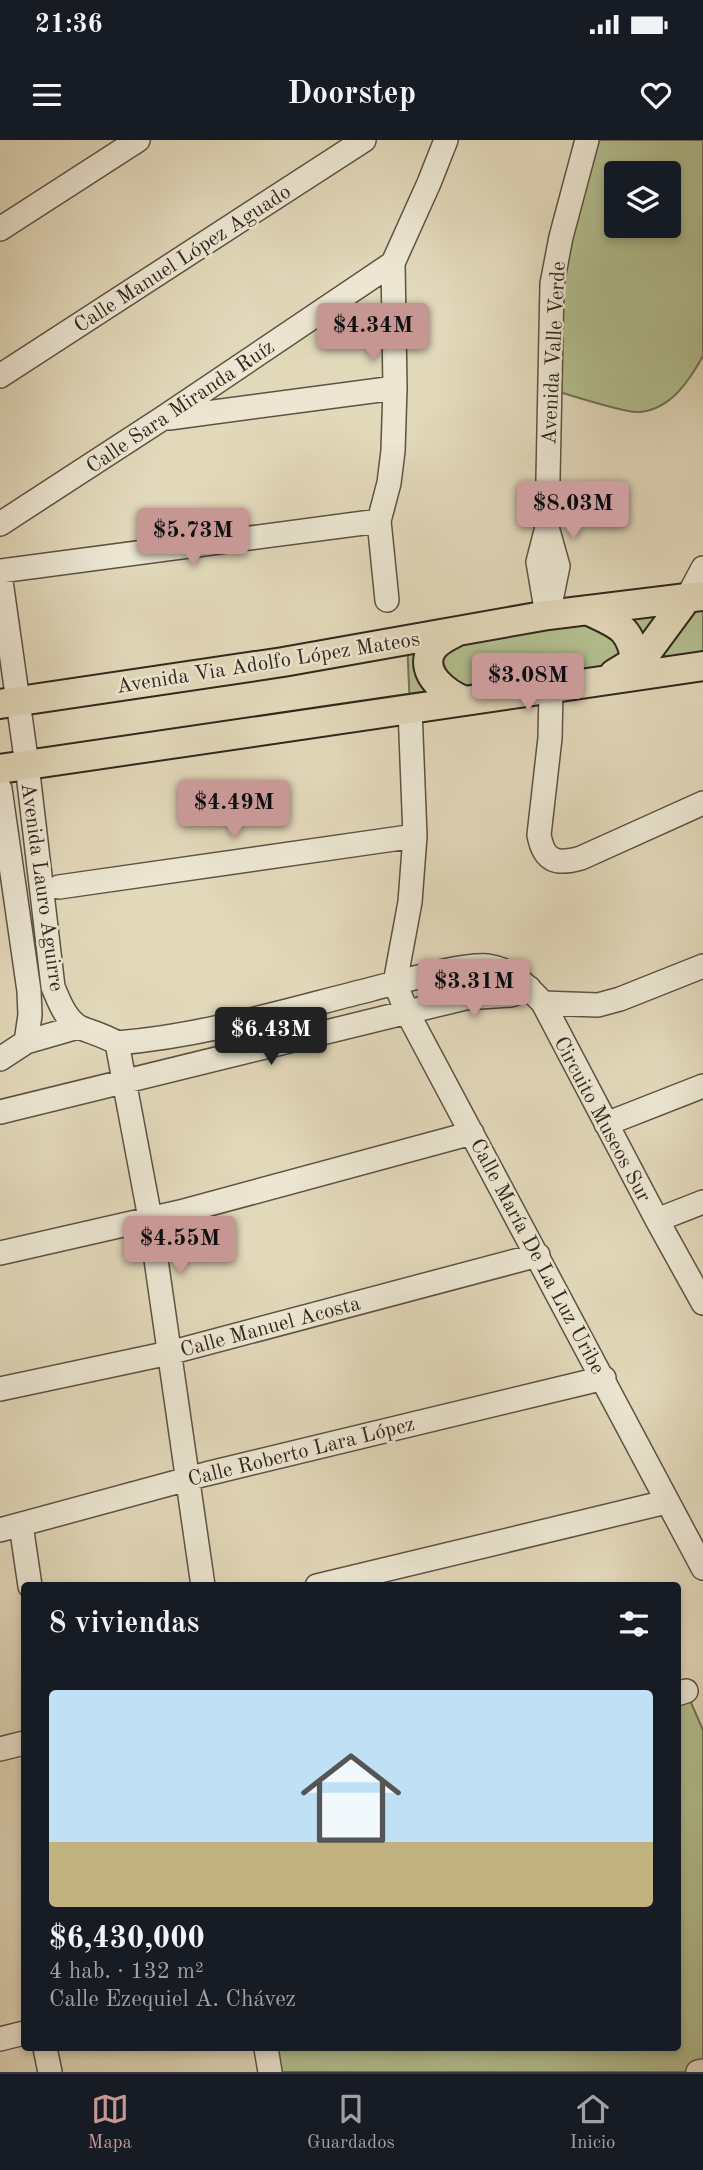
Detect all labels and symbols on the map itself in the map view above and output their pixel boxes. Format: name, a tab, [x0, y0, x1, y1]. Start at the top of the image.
street label: Calle Manuel López Aguado	[71, 181, 295, 337]
street label: Avenida Valle Verde	[539, 261, 570, 445]
pin: $4.34M	[316, 304, 430, 363]
street label: Calle Sara Miranda Ruíz	[83, 337, 279, 478]
pin: $8.03M	[516, 482, 630, 541]
pin: $5.73M	[136, 508, 250, 568]
street label: Avenida Via Adolfo López Mateos	[115, 629, 421, 698]
pin: $3.08M	[471, 654, 585, 713]
pin: $4.49M	[177, 780, 291, 840]
street label: Avenida Lauro Aguirre	[16, 782, 67, 993]
pin: $3.31M	[417, 960, 531, 1019]
pin: $6.43M	[214, 1007, 328, 1067]
street label: Circuito Museos Sur	[549, 1034, 654, 1206]
street label: Calle María De La Luz Uribe	[466, 1135, 608, 1378]
pin: $4.55M	[123, 1216, 237, 1276]
street label: Calle Manuel Acosta	[178, 1293, 363, 1362]
street label: Calle Roberto Lara López	[186, 1414, 417, 1491]

